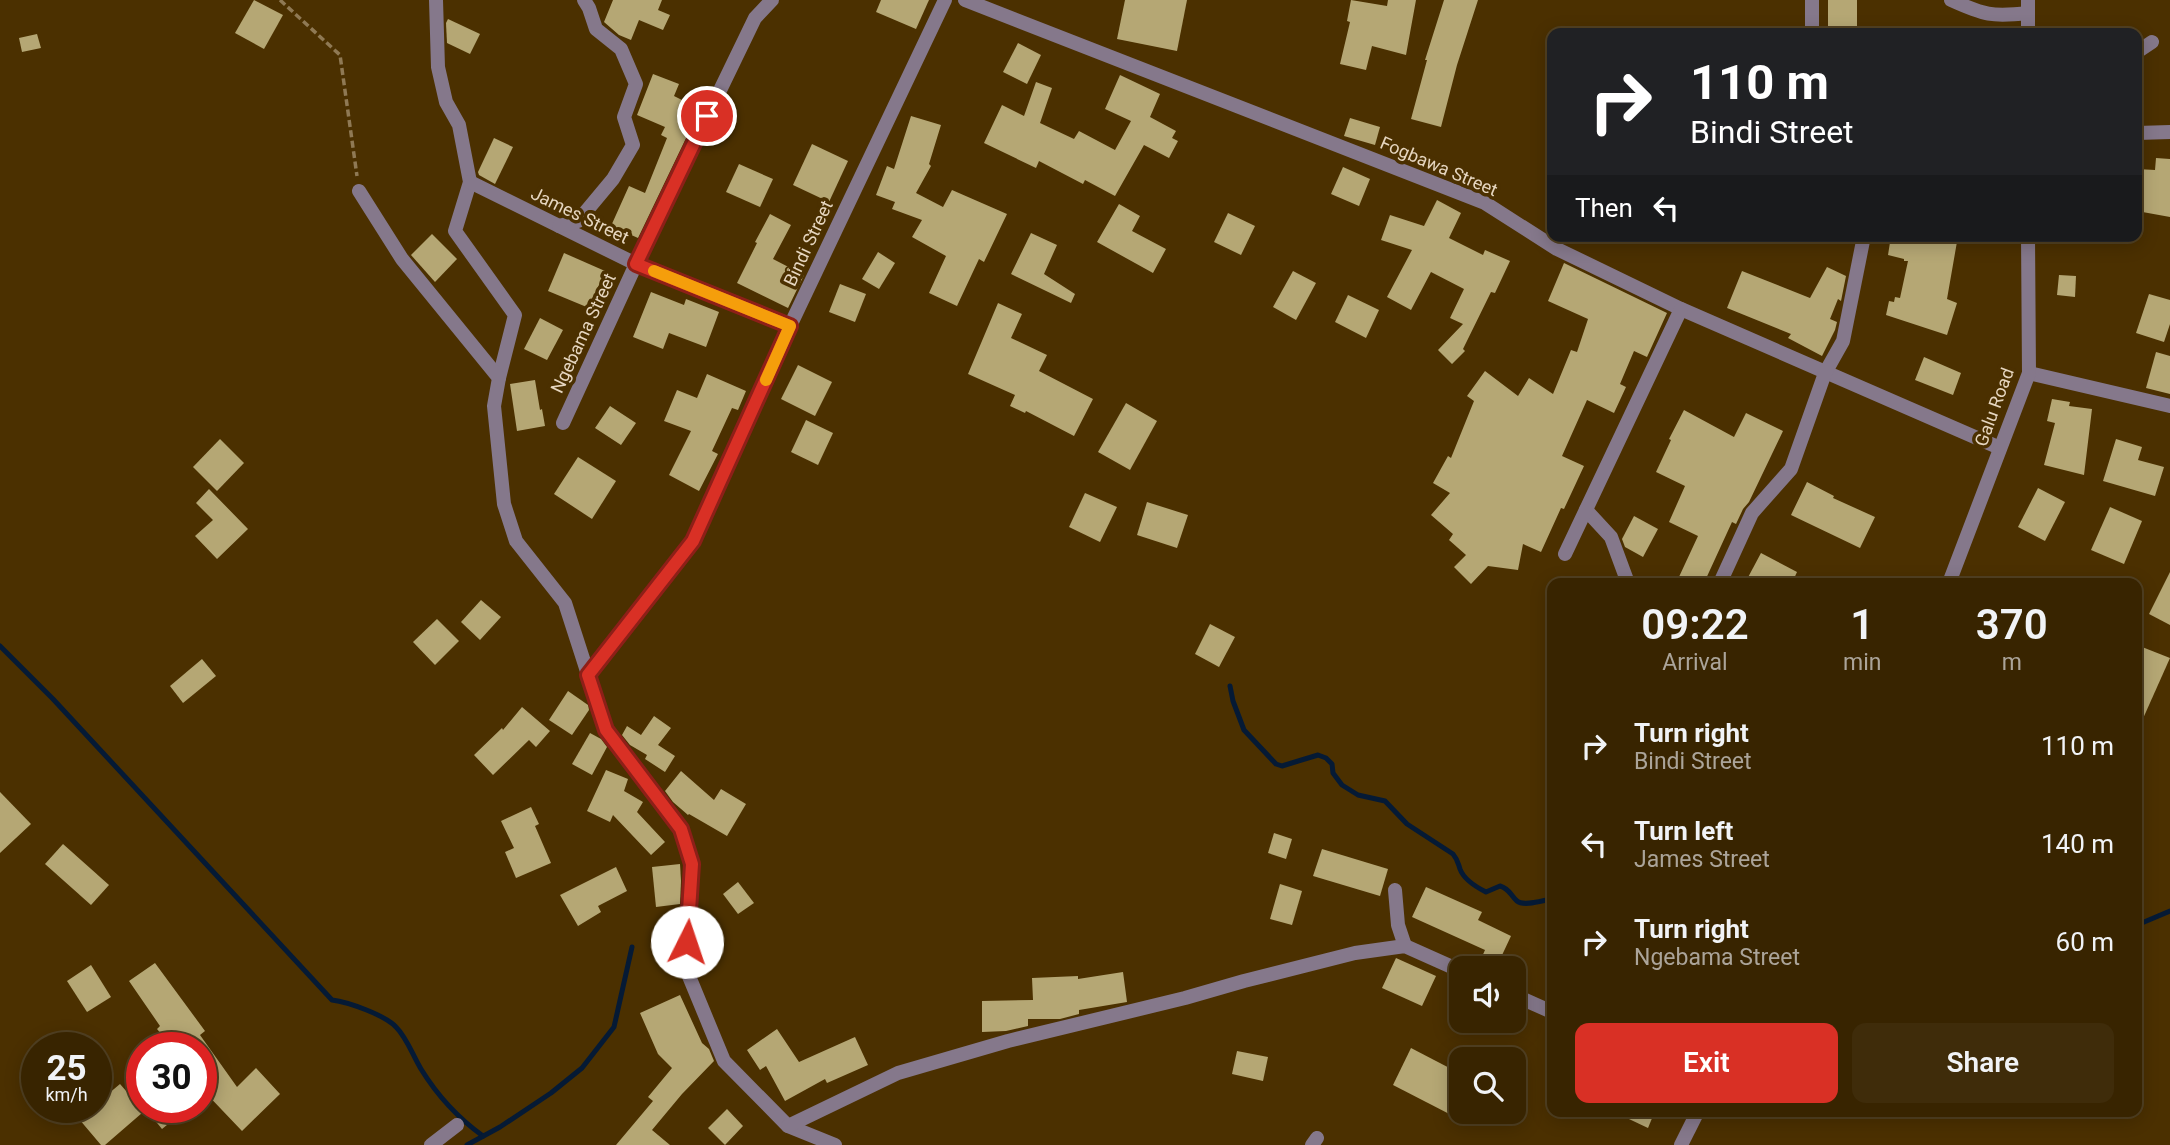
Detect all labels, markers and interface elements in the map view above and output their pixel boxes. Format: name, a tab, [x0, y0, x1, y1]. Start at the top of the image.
text: 110 m	[1690, 54, 1829, 111]
icon: right	[1575, 56, 1666, 147]
pin	[677, 86, 737, 146]
icon: arrive	[688, 97, 726, 135]
text: Bindi Street	[1690, 113, 1854, 151]
street label: Fogbawa Street	[1377, 132, 1501, 200]
street label: James Street	[528, 182, 632, 248]
icon: left	[1647, 189, 1685, 227]
text: Then	[1575, 193, 1633, 223]
street label: Bindi Street	[779, 197, 837, 289]
street label: Ngebama Street	[546, 270, 620, 396]
street label: Galu Road	[1970, 365, 2018, 449]
text: 09:22	[1641, 600, 1749, 649]
text: 1	[1850, 600, 1874, 649]
text: 370	[1976, 600, 2048, 649]
text: Arrival	[1662, 649, 1728, 676]
text: min	[1843, 649, 1881, 676]
text: m	[2002, 649, 2022, 676]
text: Turn right	[1634, 718, 1749, 748]
icon: right	[1575, 727, 1613, 765]
text: 110 m	[2041, 731, 2114, 761]
text: Bindi Street	[1634, 748, 1752, 775]
text: Turn left	[1634, 816, 1733, 846]
icon: left	[1575, 825, 1613, 863]
text: 140 m	[2041, 829, 2114, 859]
text: James Street	[1634, 846, 1770, 873]
position arrow	[650, 905, 724, 979]
text: Turn right	[1634, 914, 1749, 944]
icon: right	[1575, 923, 1613, 961]
text: 60 m	[2056, 927, 2114, 957]
text: Ngebama Street	[1634, 944, 1800, 971]
map controls	[1449, 956, 1526, 1124]
button: sound	[1449, 956, 1526, 1033]
button: Exit	[1575, 1023, 1838, 1103]
button: Share	[1852, 1023, 2114, 1103]
speed limit sign: 30	[126, 1032, 217, 1123]
button: search	[1449, 1047, 1526, 1124]
text: 25	[46, 1048, 87, 1089]
text: km/h	[45, 1084, 88, 1105]

